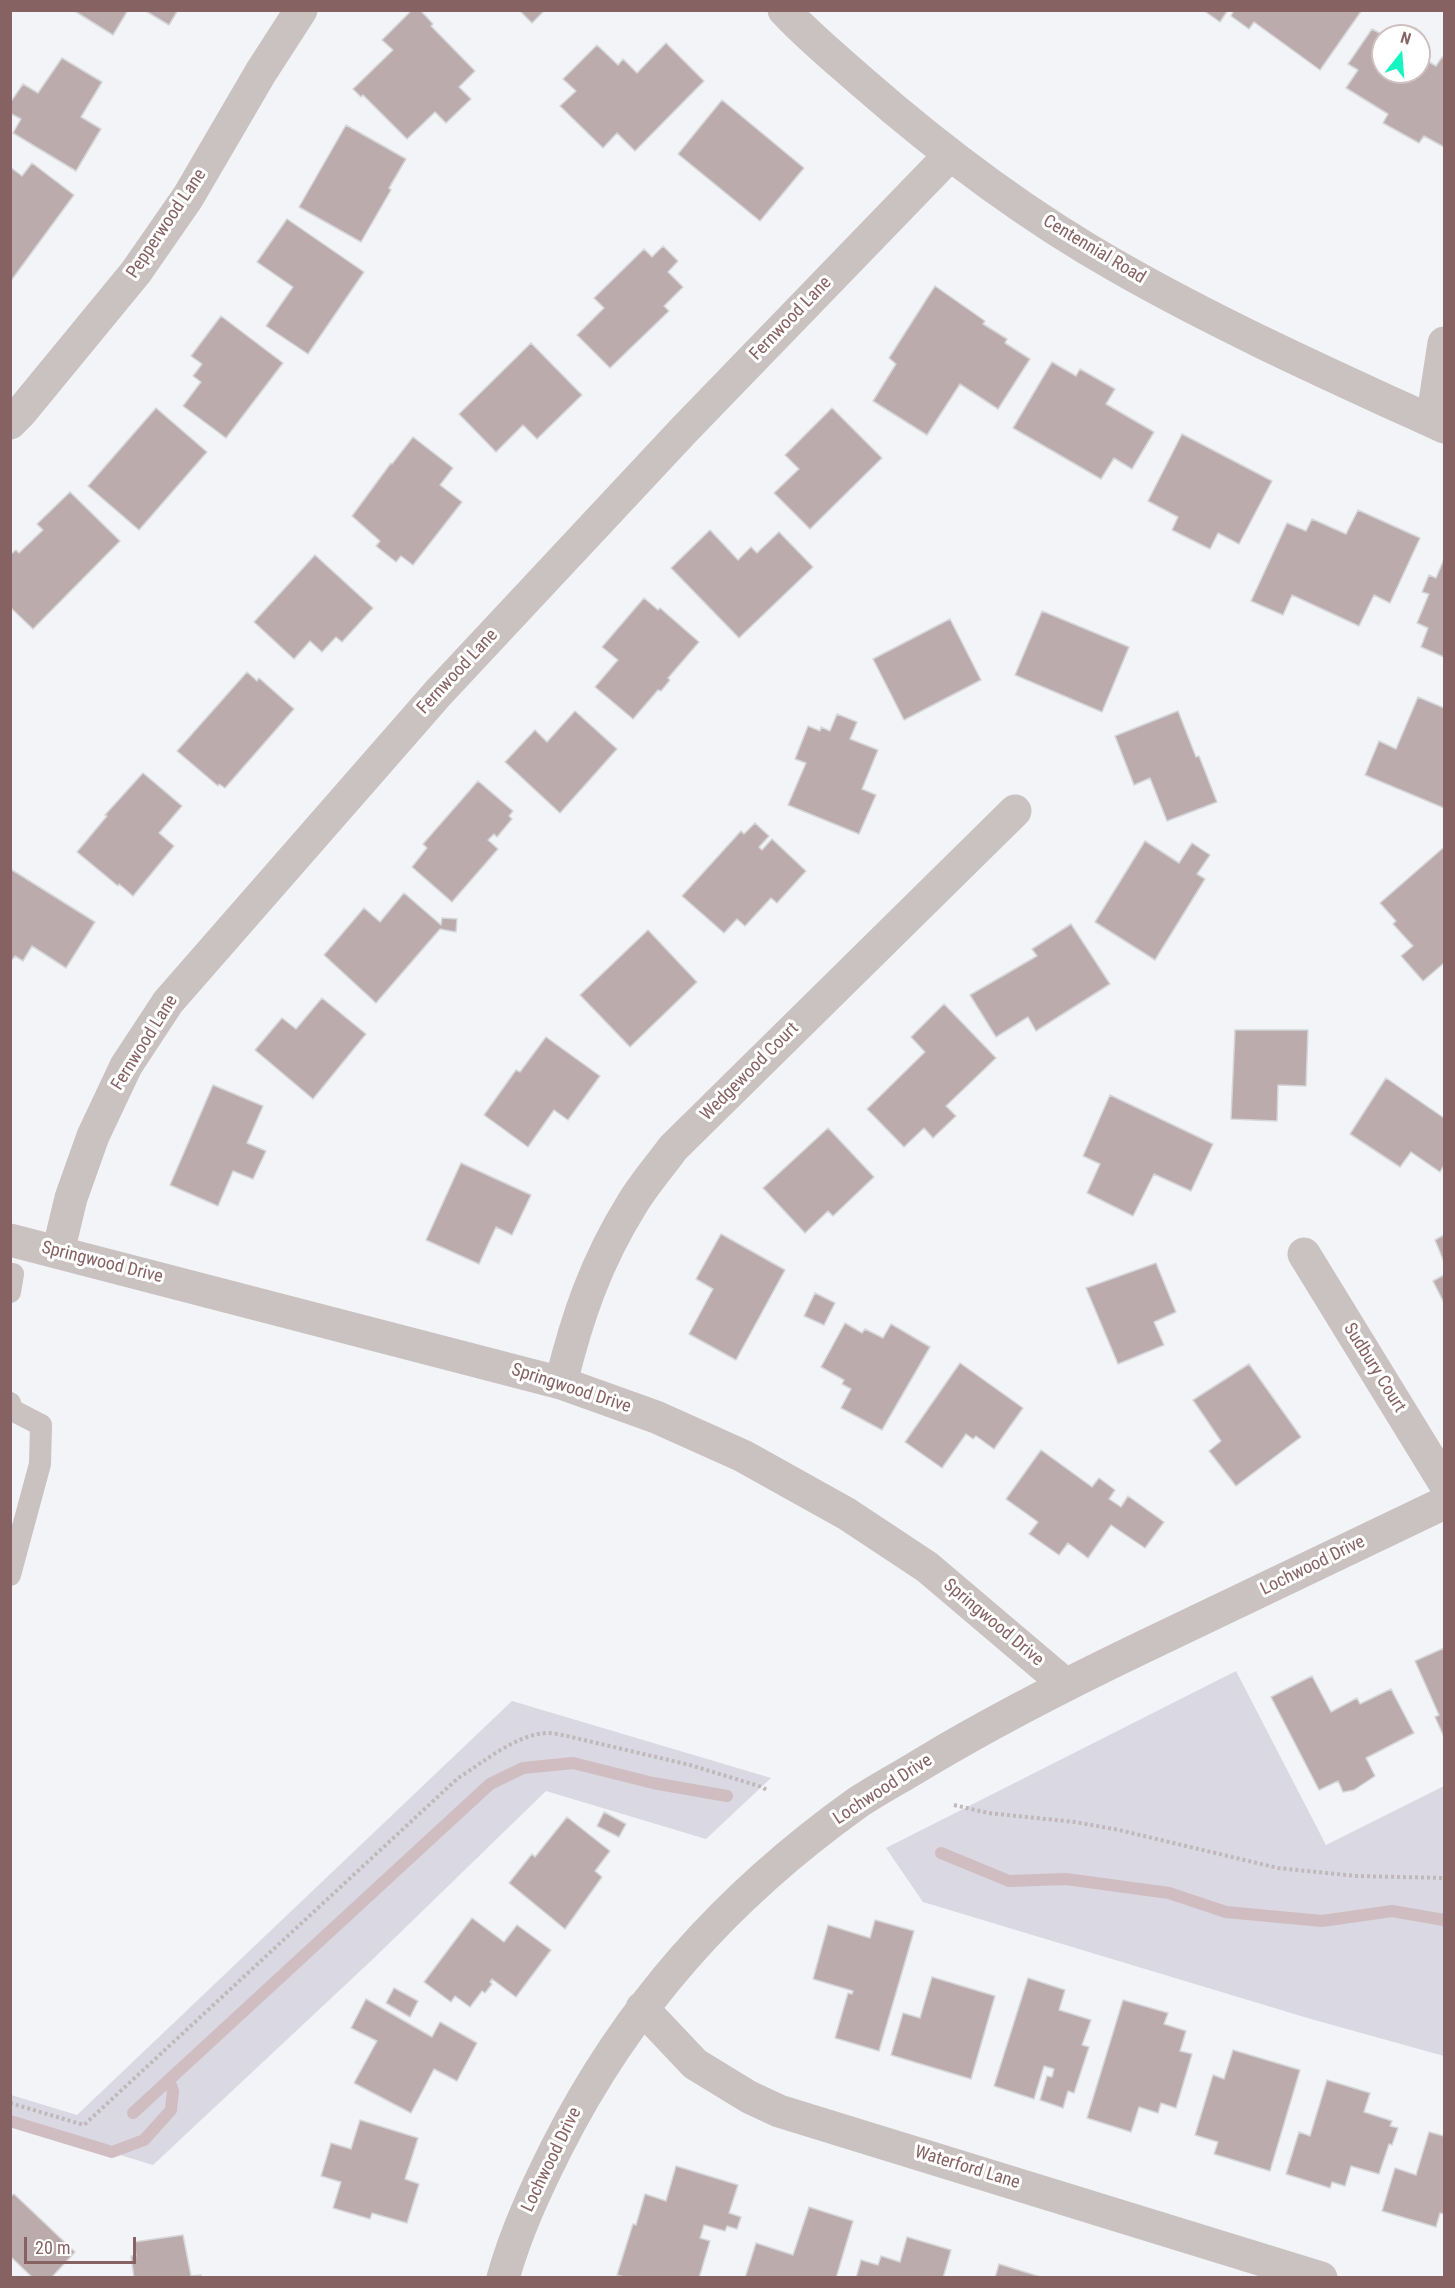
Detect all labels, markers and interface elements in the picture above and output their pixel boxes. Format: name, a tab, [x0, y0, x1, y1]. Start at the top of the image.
north arrow	[1371, 24, 1431, 84]
text: N	[1398, 28, 1413, 49]
street label: Pepperwood Lane	[122, 165, 212, 283]
street label: Centennial Road	[1039, 211, 1149, 289]
street label: Fernwood Lane	[746, 273, 836, 365]
street label: Fernwood Lane	[413, 625, 503, 719]
street label: Fernwood Lane	[107, 991, 183, 1095]
street label: Wedgewood Court	[696, 1018, 804, 1126]
street label: Springwood Drive	[39, 1238, 165, 1288]
street label: Sudbury Court	[1338, 1319, 1410, 1417]
street label: Springwood Drive	[509, 1360, 633, 1418]
street label: Lochwood Drive	[1257, 1531, 1369, 1601]
street label: Springwood Drive	[939, 1575, 1047, 1671]
street label: Lochwood Drive	[830, 1750, 936, 1830]
street label: Lochwood Drive	[517, 2104, 587, 2216]
street label: Waterford Lane	[912, 2142, 1022, 2194]
scale bar	[27, 2225, 140, 2263]
text: 20 m	[35, 2237, 70, 2258]

